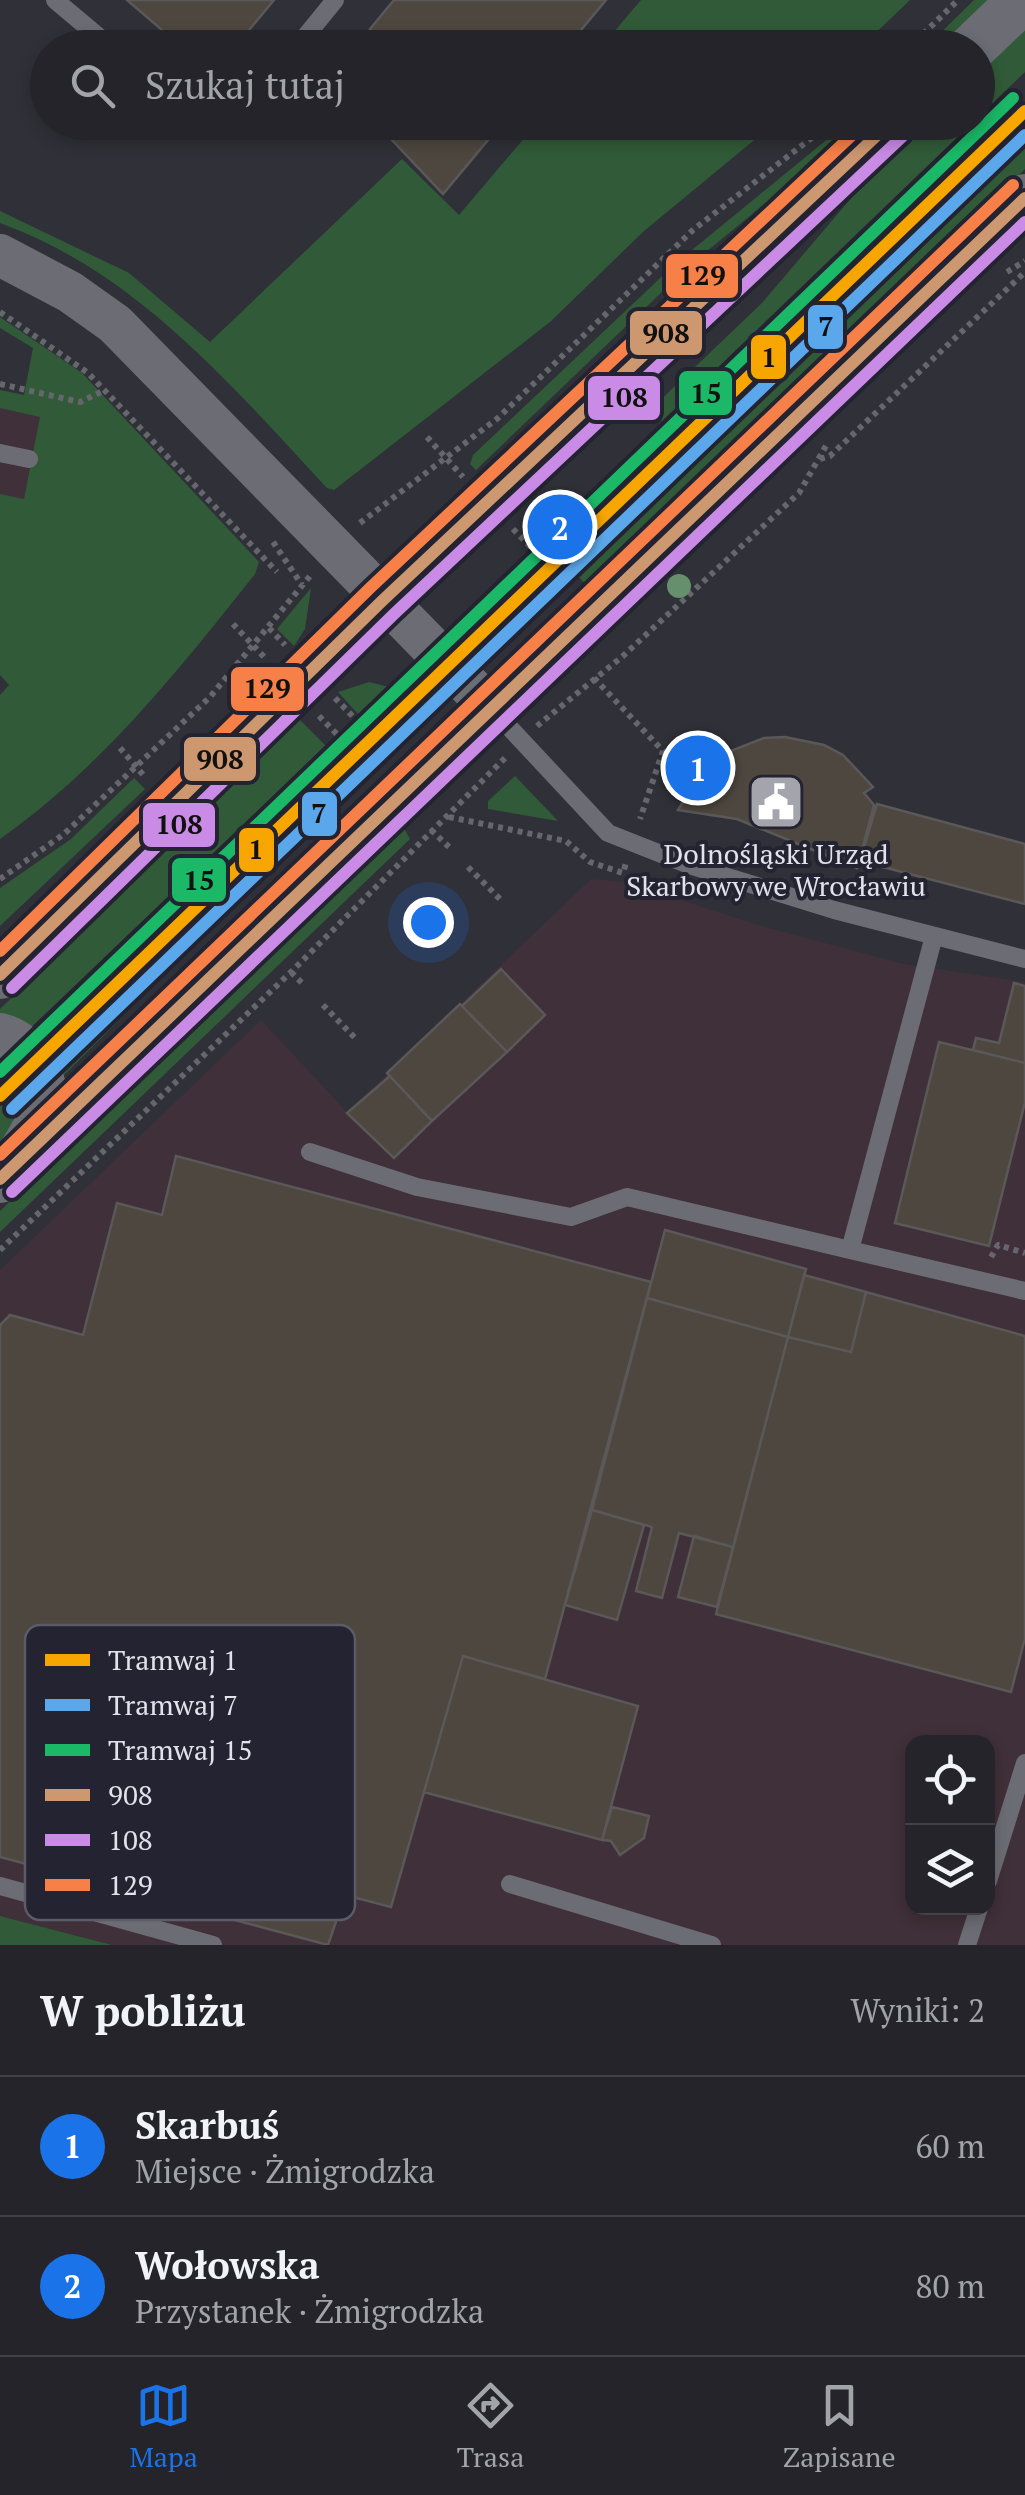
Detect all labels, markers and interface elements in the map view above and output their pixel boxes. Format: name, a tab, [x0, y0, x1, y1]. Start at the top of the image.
search box	[30, 30, 995, 140]
icon: search	[65, 58, 120, 113]
text: Szukaj tutaj	[145, 60, 345, 110]
line badge: 129	[664, 252, 740, 300]
text: 129	[678, 256, 726, 293]
line badge: 7	[806, 303, 845, 351]
text: 7	[818, 307, 834, 344]
line badge: 908	[628, 309, 704, 357]
text: 908	[642, 314, 690, 351]
line badge: 1	[749, 333, 788, 381]
text: 1	[761, 338, 777, 375]
line badge: 15	[677, 369, 734, 417]
line badge: 108	[586, 374, 662, 422]
text: 15	[690, 374, 722, 411]
text: 108	[600, 378, 648, 415]
pin: 2	[528, 490, 592, 564]
line badge: 129	[229, 665, 306, 713]
text: 129	[243, 669, 291, 706]
pin: 1	[666, 730, 730, 806]
line badge: 908	[182, 735, 258, 783]
text: 908	[196, 740, 244, 777]
public building icon: Dolnośląski Urząd Skarbowy we Wrocławiu	[746, 772, 806, 832]
line badge: 7	[300, 790, 339, 838]
text: 7	[311, 794, 327, 831]
line badge: 108	[141, 801, 217, 849]
text: 108	[155, 805, 203, 842]
line badge: 1	[237, 826, 276, 874]
text: 1	[248, 830, 264, 867]
place label: Dolnośląski Urząd Skarbowy we Wrocławiu	[626, 835, 926, 904]
line badge: 15	[170, 856, 228, 904]
text: 15	[183, 861, 215, 898]
your location	[403, 897, 454, 948]
legend	[25, 1625, 355, 1920]
text: Tramwaj 1	[108, 1641, 238, 1678]
text: Tramwaj 7	[108, 1686, 238, 1723]
text: Tramwaj 15	[108, 1731, 253, 1768]
map controls	[905, 1735, 995, 1915]
button: locate	[905, 1735, 995, 1825]
text: 908	[108, 1776, 153, 1813]
text: 108	[108, 1821, 153, 1858]
button: layers	[905, 1825, 995, 1915]
text: 129	[108, 1866, 153, 1903]
text: W pobliżu	[40, 1982, 246, 2038]
text: Wyniki: 2	[851, 1989, 985, 2031]
text: Skarbuś	[135, 2100, 279, 2150]
text: 1	[63, 2125, 82, 2167]
text: 60 m	[915, 2125, 985, 2167]
text: Miejsce · Żmigrodzka	[135, 2150, 435, 2192]
text: Wołowska	[135, 2240, 320, 2290]
text: 2	[63, 2265, 82, 2307]
text: 80 m	[915, 2265, 985, 2307]
text: Przystanek · Żmigrodzka	[135, 2290, 484, 2332]
tab: Mapa	[129, 2378, 198, 2475]
tab: Trasa	[457, 2378, 524, 2475]
tab: Zapisane	[783, 2378, 896, 2475]

